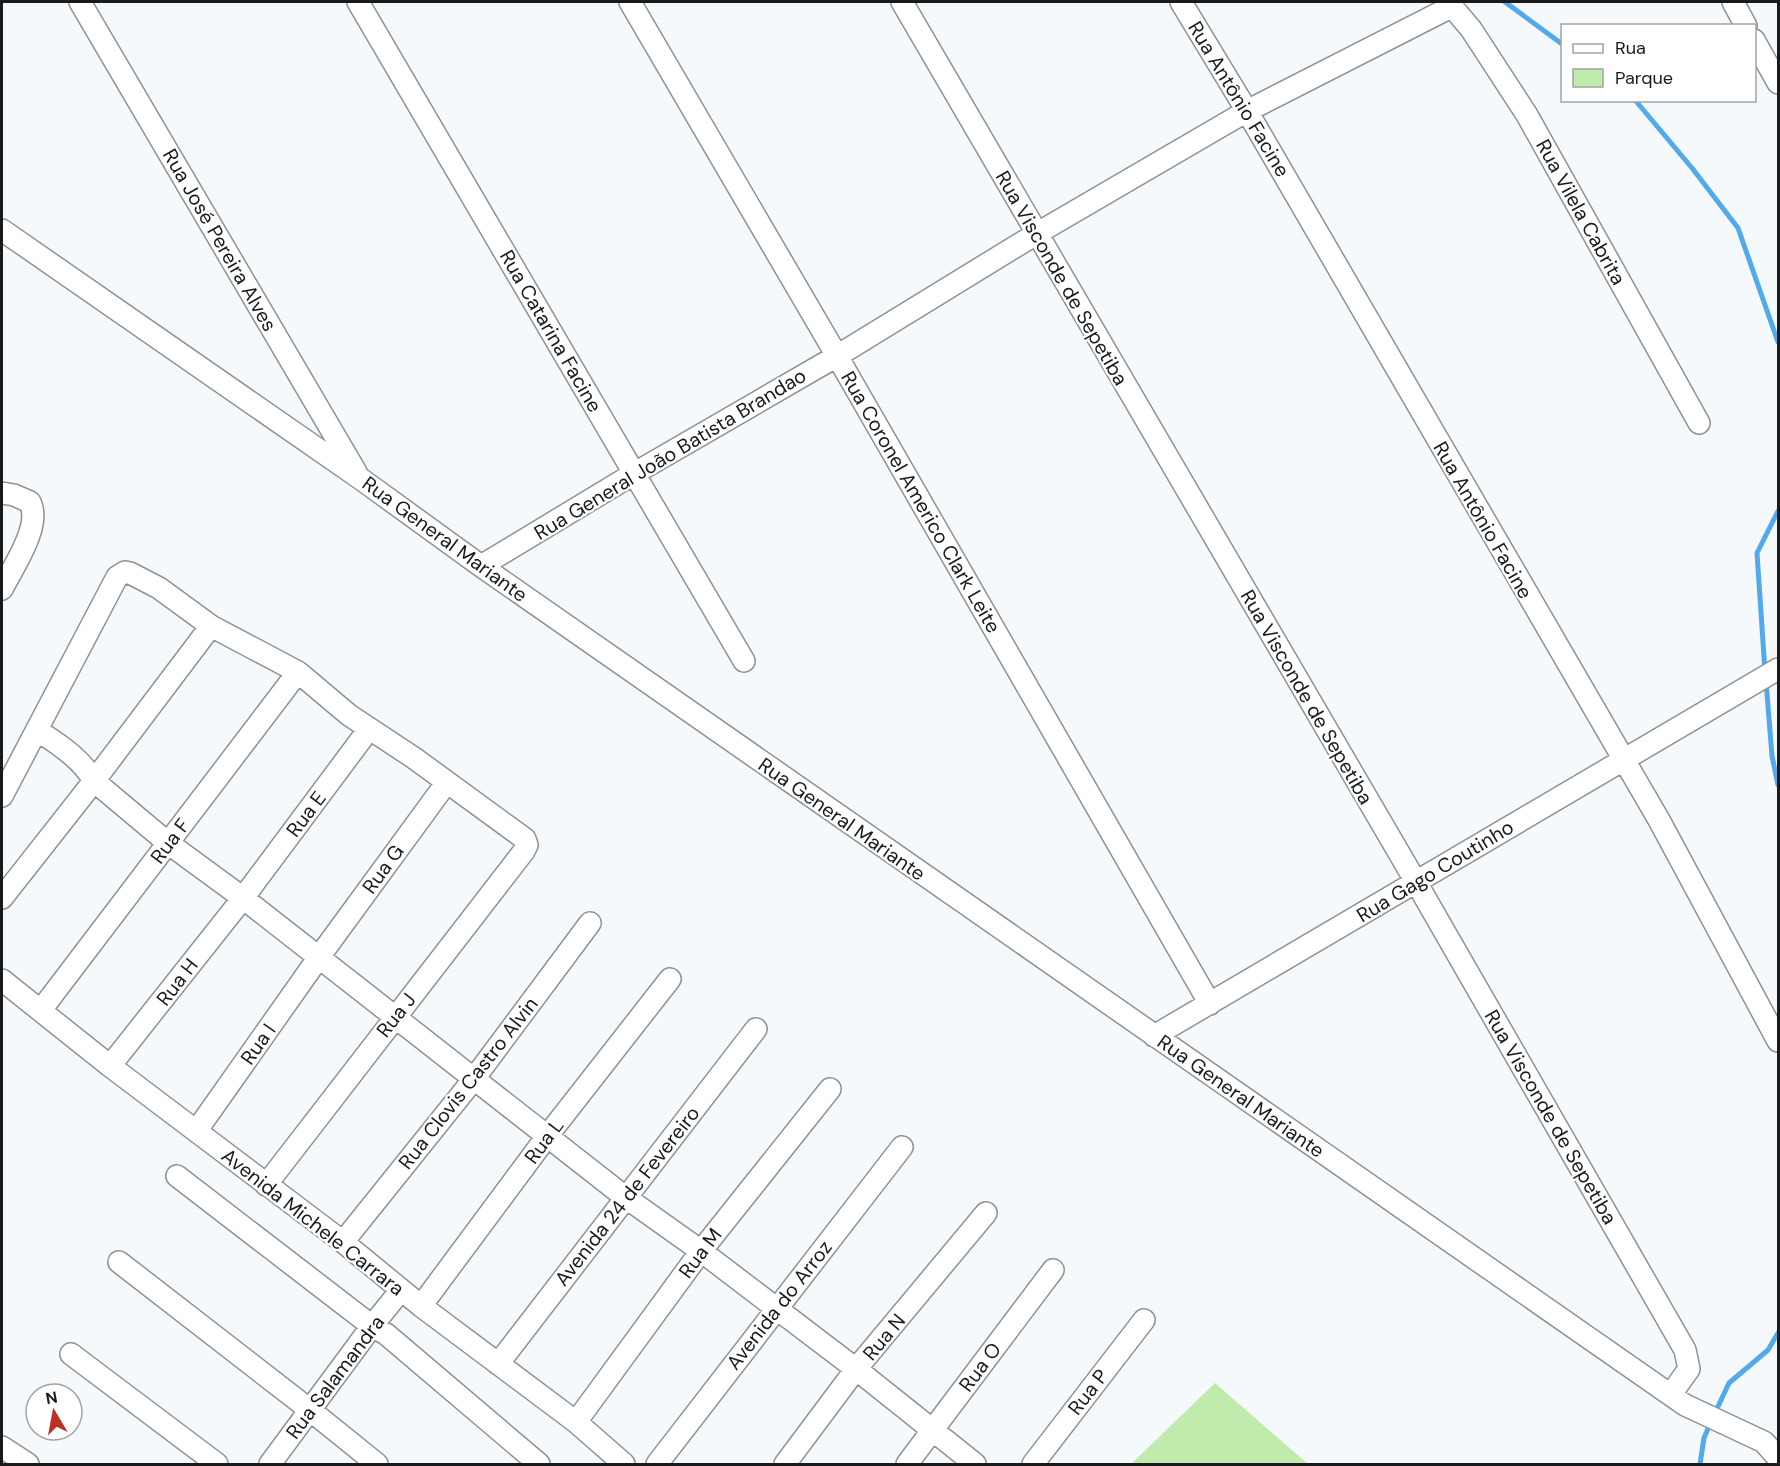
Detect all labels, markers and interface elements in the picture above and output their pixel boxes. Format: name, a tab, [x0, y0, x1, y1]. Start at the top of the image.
street label: Rua Antônio Facine	[1182, 16, 1296, 182]
legend	[1561, 24, 1756, 102]
text: Rua	[1615, 36, 1646, 60]
text: Parque	[1615, 66, 1673, 90]
street label: Rua Vilela Cabrita	[1530, 134, 1632, 290]
street label: Rua José Pereira Alves	[157, 144, 283, 336]
street label: Rua Visconde de Sepetiba	[990, 166, 1134, 390]
street label: Rua Catarina Facine	[494, 245, 608, 417]
street label: Rua General João Batista Brandao	[529, 362, 811, 546]
street label: Rua Coronel Americo Clark Leite	[835, 366, 1007, 638]
street label: Rua Antônio Facine	[1427, 437, 1539, 603]
street label: Rua General Mariante	[357, 470, 533, 608]
street label: Rua Visconde de Sepetiba	[1235, 585, 1379, 809]
street label: Rua General Mariante	[753, 752, 931, 886]
street label: Rua E	[280, 786, 332, 842]
street label: Rua F	[144, 813, 196, 869]
street label: Rua Gago Coutinho	[1352, 814, 1518, 928]
street label: Rua G	[356, 839, 410, 899]
street label: Rua H	[150, 953, 204, 1011]
street label: Rua J	[370, 987, 422, 1043]
street label: Rua Clovis Castro Alvin	[393, 992, 543, 1174]
street label: Rua Visconde de Sepetiba	[1479, 1005, 1623, 1229]
street label: Rua I	[235, 1018, 281, 1070]
street label: Rua General Mariante	[1152, 1029, 1330, 1163]
street label: Avenida 24 de Fevereiro	[549, 1101, 705, 1291]
street label: Rua L	[519, 1113, 569, 1169]
street label: Avenida Michele Carrara	[216, 1143, 410, 1301]
street label: Rua M	[673, 1223, 727, 1283]
street label: Avenida do Arroz	[720, 1235, 838, 1375]
street label: Rua N	[857, 1308, 911, 1366]
street label: Rua Salamandra	[280, 1310, 390, 1444]
street label: Rua O	[953, 1337, 1007, 1397]
street label: Rua P	[1062, 1364, 1114, 1420]
north arrow	[24, 1382, 84, 1442]
text: N	[44, 1386, 59, 1409]

